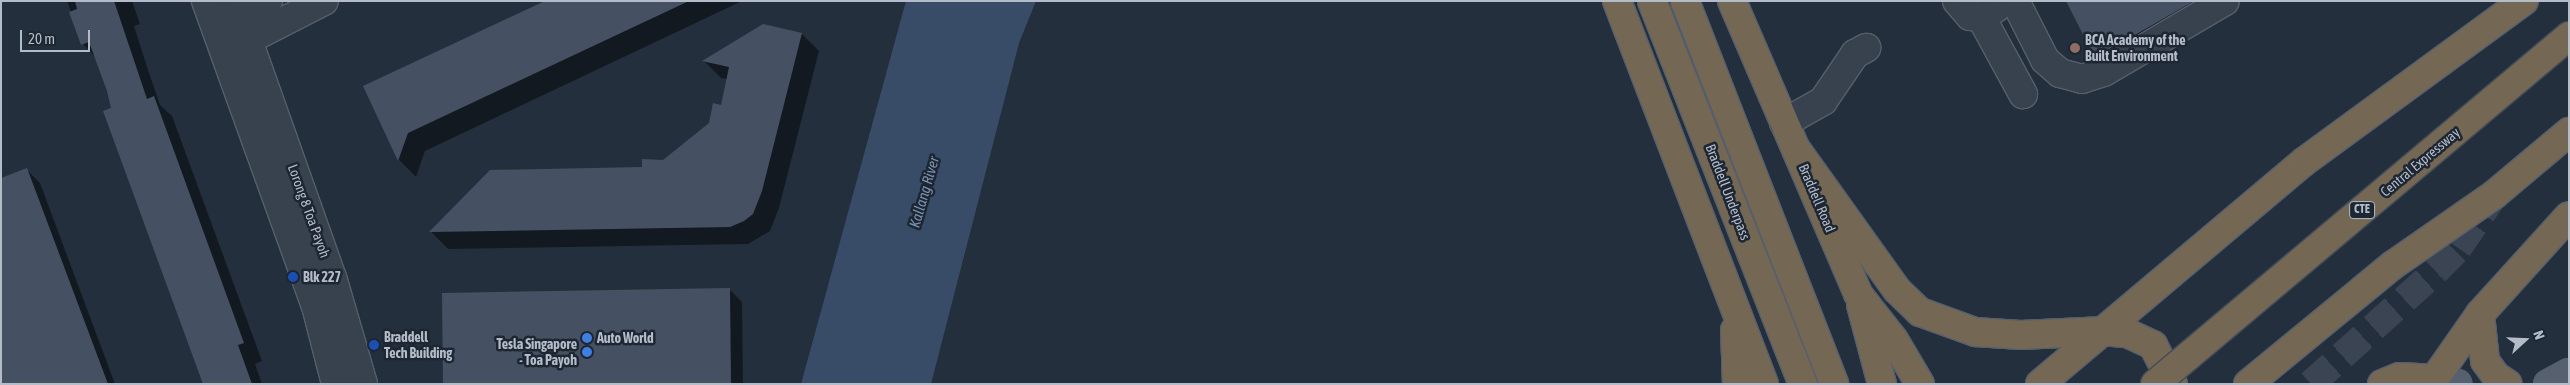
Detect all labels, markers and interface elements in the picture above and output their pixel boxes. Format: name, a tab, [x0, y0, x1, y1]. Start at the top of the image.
scale bar	[22, 20, 92, 52]
text: 20 m	[28, 30, 55, 47]
place label: BCA Academy of the Built Environment	[2085, 32, 2186, 64]
marker: BCA Academy of the Built Environment	[2069, 42, 2081, 54]
street label: Central Expressway	[2377, 124, 2463, 200]
street label: Braddell Underpass	[1702, 142, 1754, 242]
water label: Kallang River	[905, 154, 943, 230]
street label: Braddell Road	[1795, 161, 1839, 235]
street label: Lorong 8 Toa Payoh	[284, 162, 334, 260]
road number: CTE	[2348, 200, 2376, 220]
place label: Blk 227	[303, 269, 341, 285]
marker: Blk 227	[287, 271, 299, 283]
north arrow	[2500, 315, 2550, 365]
text: N	[2530, 328, 2548, 341]
place label: Braddell Tech Building	[384, 329, 452, 362]
place label: Auto World	[597, 330, 654, 346]
marker: Auto World	[581, 332, 593, 344]
place label: Tesla Singapore - Toa Payoh	[496, 336, 577, 368]
marker: Braddell Tech Building	[368, 339, 380, 351]
marker: Tesla Singapore - Toa Payoh	[581, 346, 593, 358]

